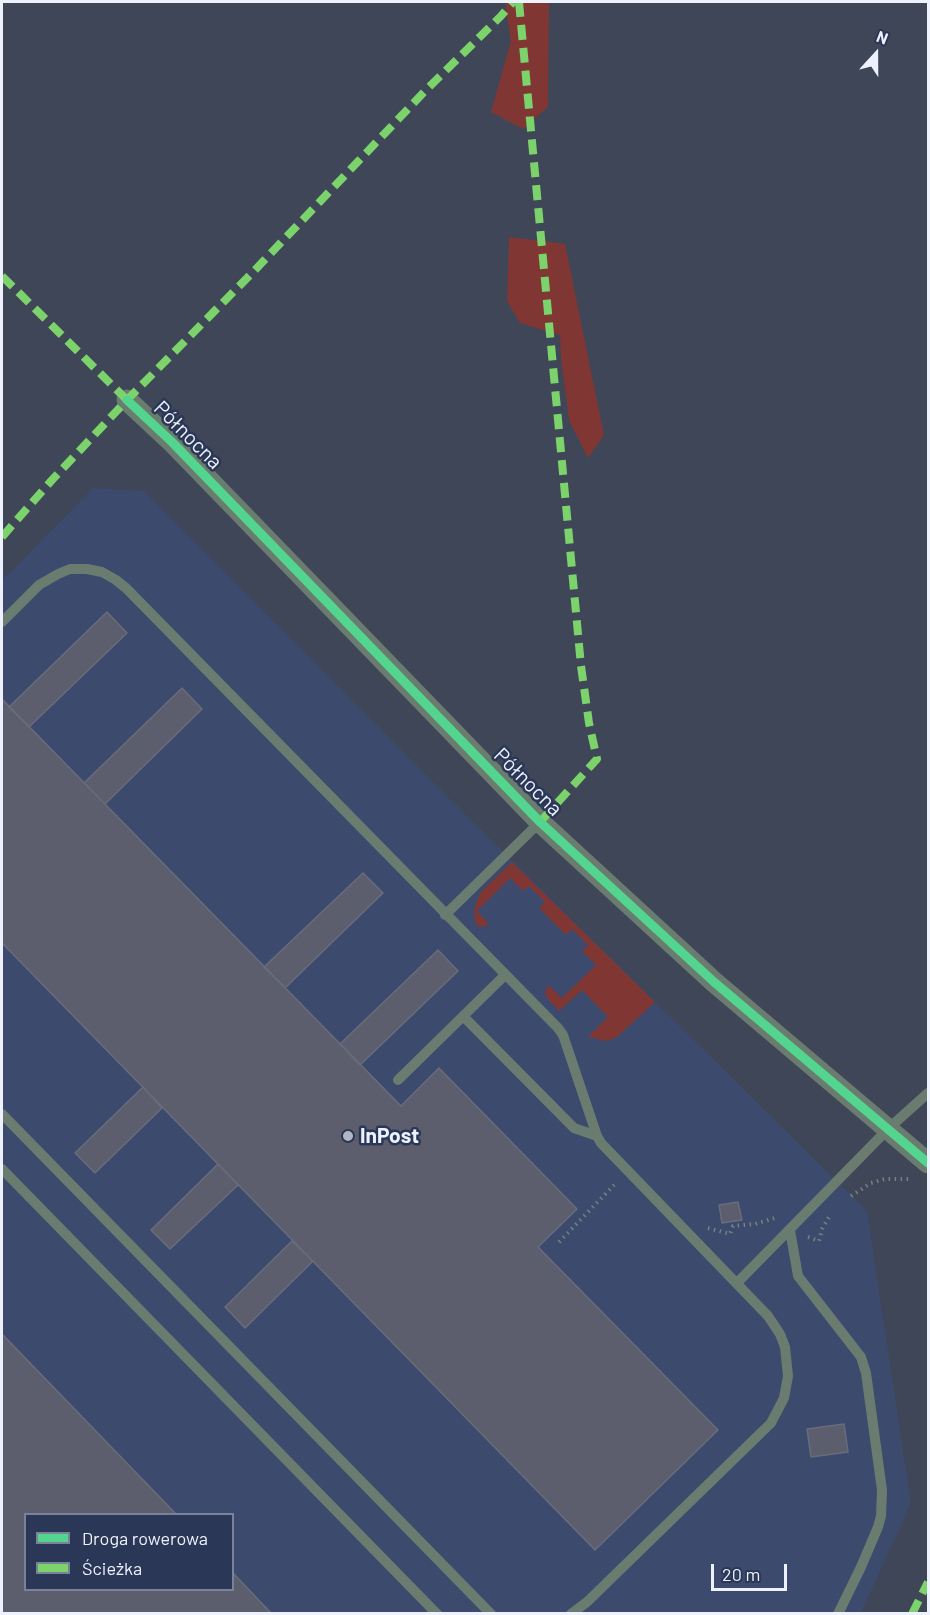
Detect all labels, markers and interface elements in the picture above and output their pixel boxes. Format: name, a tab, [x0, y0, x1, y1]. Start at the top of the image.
north arrow	[846, 24, 906, 84]
text: N	[874, 26, 891, 48]
street label: Północna	[149, 396, 227, 474]
street label: Północna	[489, 743, 567, 821]
place label: InPost	[360, 1123, 419, 1149]
marker: InPost	[341, 1129, 355, 1143]
legend	[24, 1513, 234, 1591]
text: Droga rowerowa	[82, 1527, 208, 1549]
scale bar	[714, 1552, 790, 1590]
text: Ścieżka	[82, 1557, 142, 1579]
text: 20 m	[722, 1563, 760, 1585]

